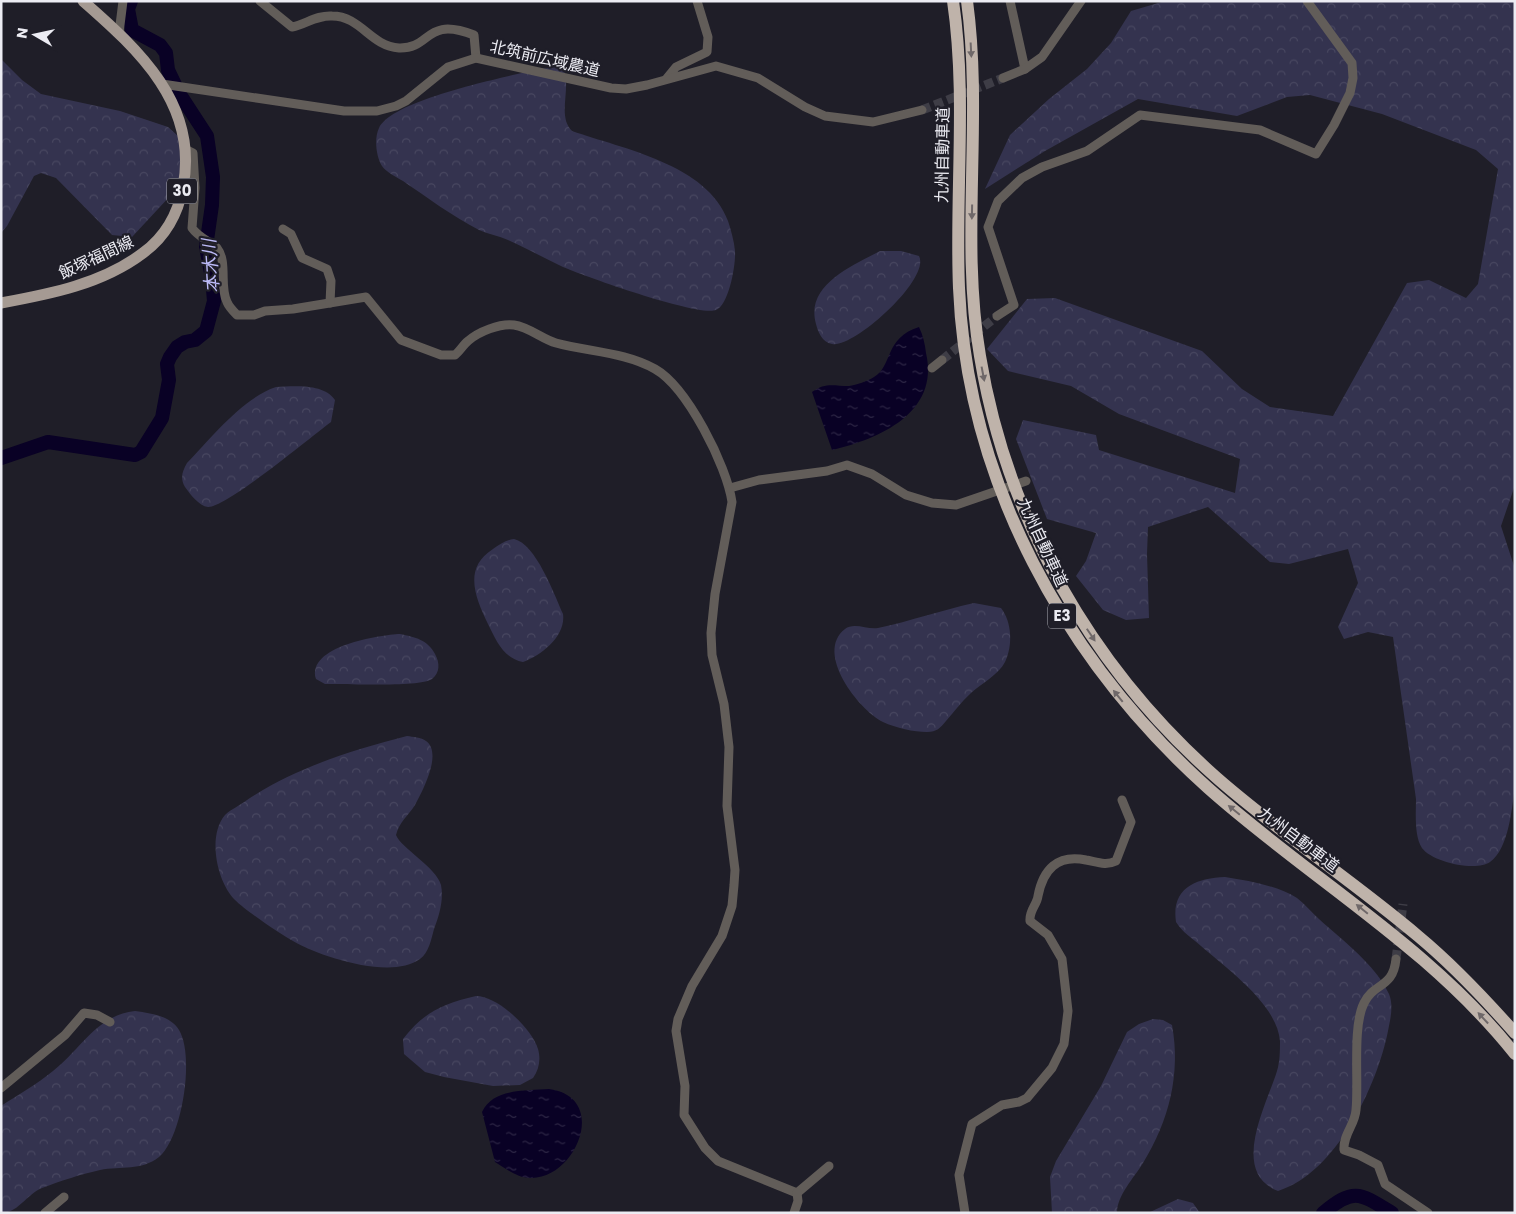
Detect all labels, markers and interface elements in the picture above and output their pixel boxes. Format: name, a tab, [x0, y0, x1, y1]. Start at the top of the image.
north arrow	[10, 10, 60, 60]
text: N	[11, 26, 33, 40]
street label: 北筑前広域農道	[488, 35, 602, 82]
one-way arrow	[968, 42, 976, 58]
street label: 九州自動車道	[930, 107, 955, 203]
road number: 30	[167, 178, 197, 204]
one-way arrow	[967, 205, 975, 221]
street label: 飯塚福間線	[55, 230, 137, 285]
water label: 本木川	[196, 236, 225, 294]
one-way arrow	[980, 366, 988, 382]
street label: 九州自動車道	[1012, 494, 1073, 591]
road number: E3	[1048, 604, 1076, 628]
one-way arrow	[1086, 629, 1096, 642]
one-way arrow	[1113, 689, 1124, 702]
street label: 九州自動車道	[1253, 801, 1344, 877]
one-way arrow	[1227, 804, 1240, 815]
one-way arrow	[1356, 904, 1369, 915]
one-way arrow	[1477, 1012, 1489, 1024]

